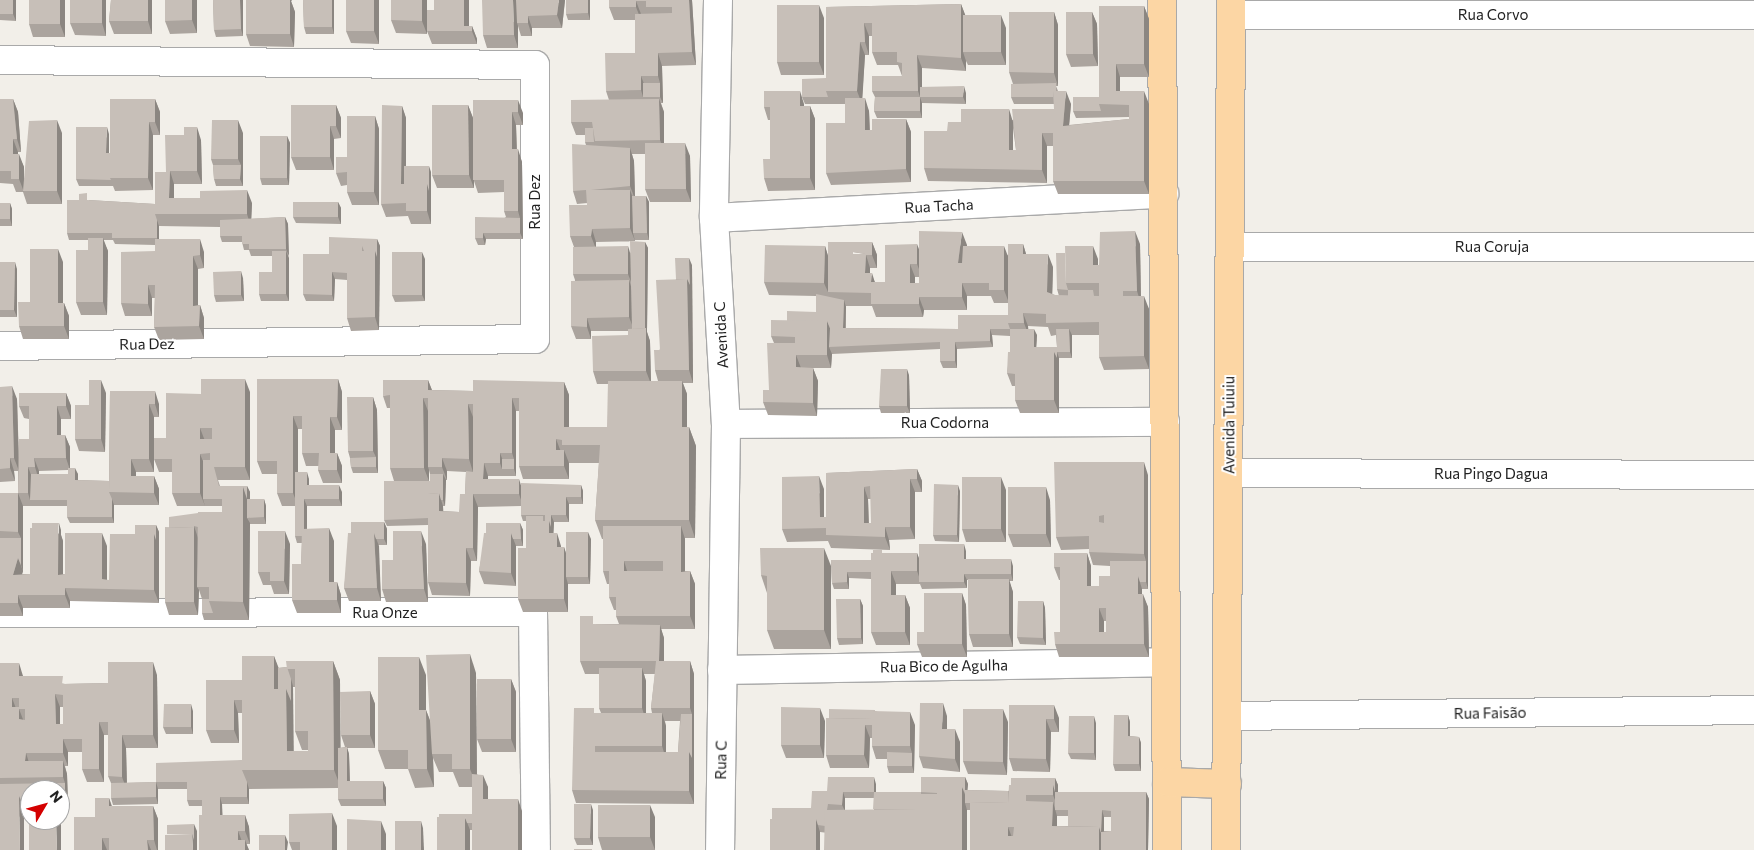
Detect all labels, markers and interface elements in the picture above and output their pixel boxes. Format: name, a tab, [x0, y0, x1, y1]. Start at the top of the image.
street label: Rua Corvo	[1458, 6, 1528, 24]
street label: Rua Dez	[526, 174, 544, 230]
street label: Rua Tacha	[904, 195, 974, 217]
street label: Rua Coruja	[1455, 238, 1529, 256]
street label: Avenida C	[710, 301, 732, 369]
street label: Rua Dez	[119, 335, 175, 353]
street label: Avenida Tuiuiu	[1220, 376, 1238, 474]
street label: Rua Codorna	[901, 414, 989, 432]
street label: Rua Pingo Dagua	[1434, 465, 1548, 483]
street label: Rua Onze	[352, 604, 418, 622]
street label: Rua Bico de Agulha	[880, 656, 1008, 676]
street label: Rua Faisão	[1454, 703, 1526, 723]
street label: Rua C	[712, 740, 730, 780]
north arrow	[20, 780, 70, 830]
text: N	[47, 787, 67, 806]

